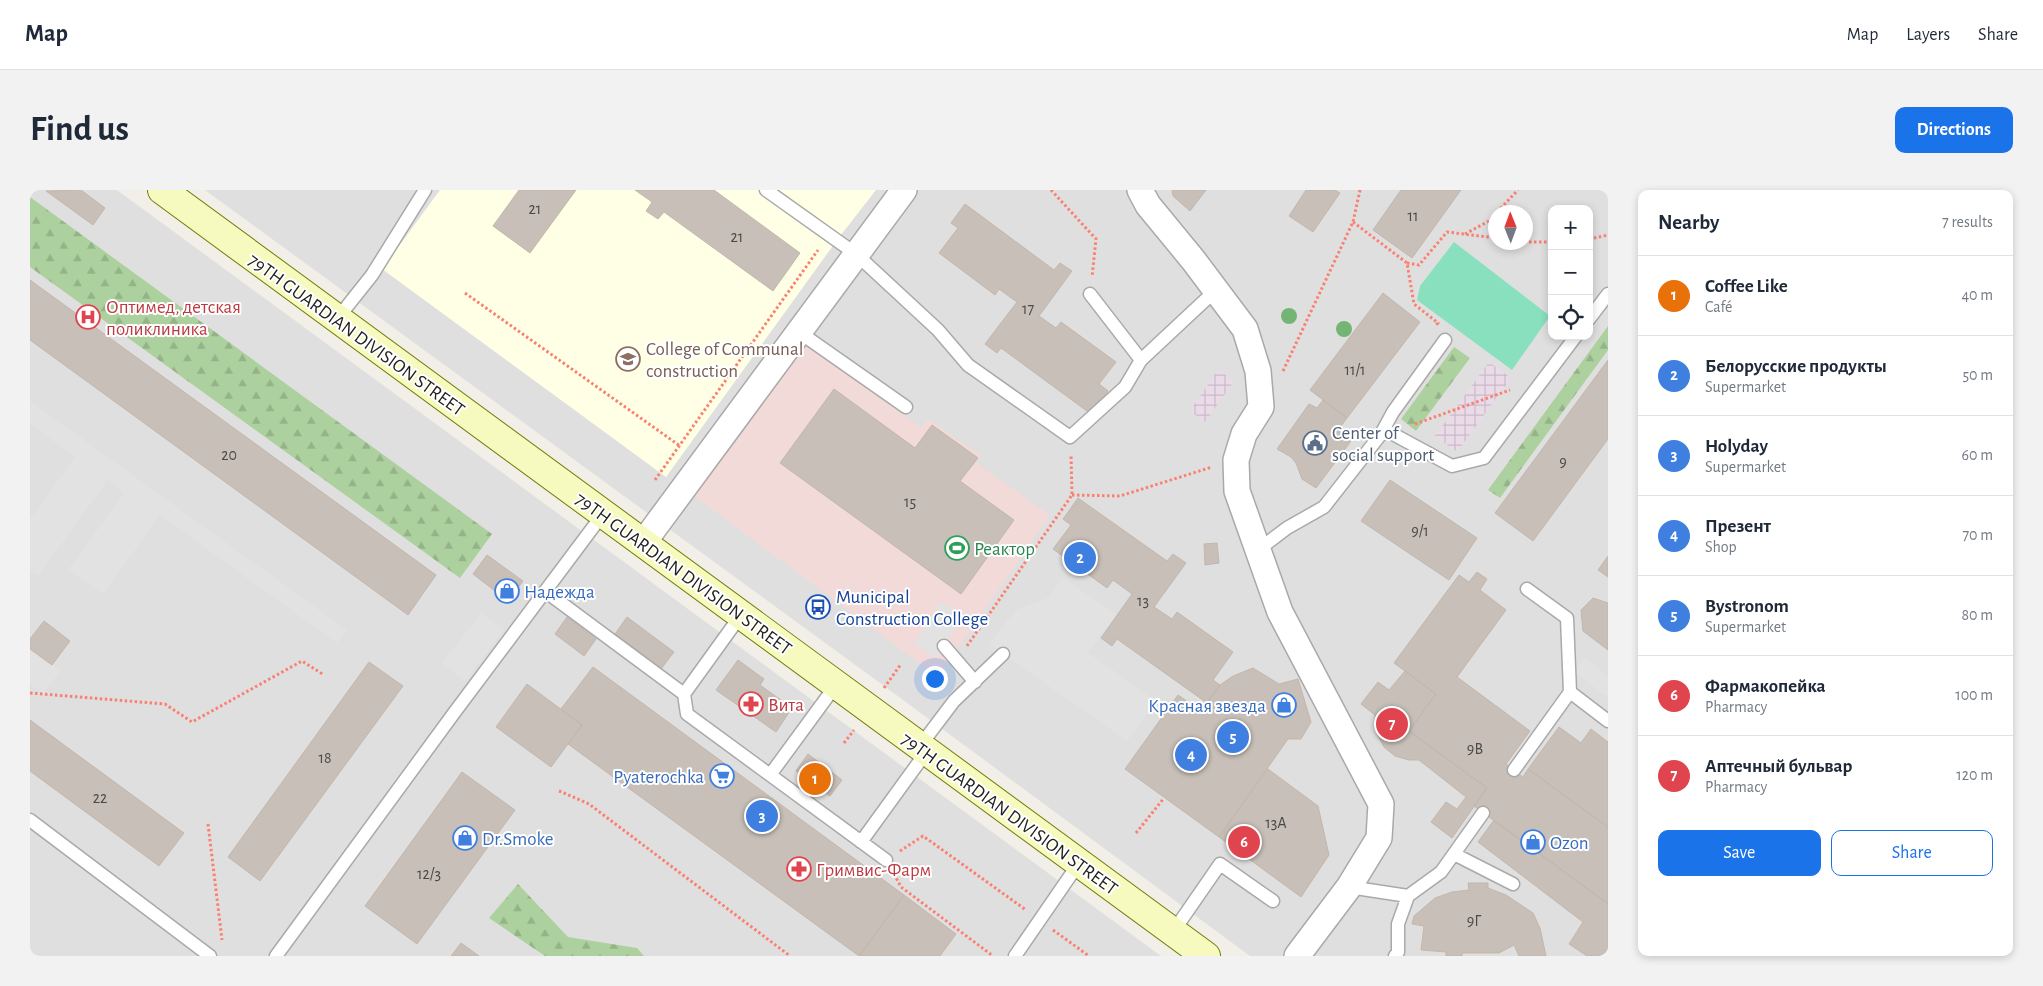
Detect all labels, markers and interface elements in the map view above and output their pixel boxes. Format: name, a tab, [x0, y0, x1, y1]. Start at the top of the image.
text: Map	[25, 22, 68, 46]
text: Map	[1847, 26, 1878, 44]
text: Layers	[1906, 26, 1950, 44]
text: Share	[1978, 26, 2018, 44]
button: Directions	[1895, 107, 2013, 153]
text: Find us	[30, 112, 129, 147]
house number: 21	[529, 201, 541, 217]
north arrow	[1488, 205, 1533, 250]
map controls	[1548, 205, 1593, 340]
button: +	[1548, 205, 1593, 250]
house number: 11	[1407, 208, 1419, 224]
text: Nearby	[1658, 212, 1719, 233]
text: 7 results	[1942, 214, 1993, 230]
house number: 21	[731, 229, 743, 245]
street label: 79TH GUARDIAN DIVISION STREET	[244, 250, 468, 420]
button: −	[1548, 250, 1593, 295]
text: Coffee Like	[1705, 277, 1788, 296]
text: 1	[1671, 287, 1677, 303]
text: 40 m	[1961, 287, 1993, 303]
button: locate	[1548, 295, 1593, 340]
place label: Оптимед, детская поликлиника	[106, 298, 241, 339]
text: Café	[1705, 299, 1733, 315]
house number: 17	[1022, 301, 1034, 317]
hospital icon: Оптимед, детская поликлиника	[75, 304, 101, 330]
place label: College of Communal construction	[646, 340, 803, 381]
school or university icon: College of Communal construction	[615, 346, 641, 372]
text: Белорусские продукты	[1705, 357, 1887, 376]
house number: 11/1	[1344, 362, 1366, 378]
text: 2	[1670, 367, 1678, 383]
text: 50 m	[1962, 367, 1993, 383]
text: Supermarket	[1705, 379, 1786, 395]
place label: Center of social support	[1332, 424, 1434, 465]
public building icon: Center of social support	[1302, 430, 1328, 456]
text: Holyday	[1705, 437, 1768, 456]
house number: 20	[221, 447, 237, 463]
text: 3	[1671, 447, 1677, 463]
text: 60 m	[1962, 447, 1993, 463]
house number: 9	[1559, 454, 1567, 470]
text: Supermarket	[1705, 459, 1786, 475]
street label: 79TH GUARDIAN DIVISION STREET	[571, 489, 795, 659]
house number: 15	[904, 494, 916, 510]
text: Презент	[1705, 517, 1771, 536]
house number: 9/1	[1411, 523, 1429, 539]
text: 4	[1670, 527, 1678, 543]
text: 70 m	[1962, 527, 1993, 543]
sports icon: Реактор	[944, 535, 970, 561]
pin: 2	[1064, 539, 1096, 577]
text: Shop	[1705, 539, 1737, 555]
place label: Реактор	[974, 540, 1035, 559]
shop icon: Надежда	[494, 578, 520, 604]
place label: Надежда	[524, 583, 595, 602]
place label: Municipal Construction College	[836, 588, 988, 629]
house number: 13	[1137, 593, 1149, 609]
bus stop icon: Municipal Construction College	[805, 594, 831, 620]
text: Bystronom	[1705, 597, 1789, 616]
text: 5	[1671, 607, 1677, 623]
text: 80 m	[1962, 607, 1993, 623]
text: Supermarket	[1705, 619, 1786, 635]
your location	[922, 666, 948, 692]
text: Фармакопейка	[1705, 677, 1826, 696]
text: 6	[1670, 687, 1678, 703]
text: 100 m	[1955, 687, 1993, 703]
pharmacy icon: Вита	[738, 691, 764, 717]
shop icon: Красная звезда	[1271, 692, 1297, 718]
place label: Вита	[768, 696, 804, 715]
place label: Красная звезда	[1148, 697, 1266, 716]
text: Pharmacy	[1705, 699, 1767, 715]
pin: 7	[1376, 705, 1408, 743]
pin: 5	[1217, 718, 1249, 756]
street label: 79TH GUARDIAN DIVISION STREET	[897, 729, 1121, 899]
pin: 4	[1175, 736, 1207, 774]
house number: 9В	[1467, 741, 1483, 757]
house number: 18	[318, 750, 332, 766]
text: Аптечный бульвар	[1705, 757, 1852, 776]
pin: 1	[799, 760, 831, 798]
supermarket icon: Pyaterochka	[709, 763, 735, 789]
text: 7	[1671, 767, 1677, 783]
text: 120 m	[1956, 767, 1993, 783]
place label: Pyaterochka	[613, 768, 704, 787]
text: Pharmacy	[1705, 779, 1767, 795]
house number: 22	[93, 790, 107, 806]
pin: 3	[746, 797, 778, 835]
house number: 13А	[1265, 815, 1287, 831]
pin: 6	[1228, 823, 1260, 861]
shop icon: Dr.Smoke	[452, 825, 478, 851]
shop icon: Ozon	[1520, 829, 1546, 855]
place label: Dr.Smoke	[482, 830, 554, 849]
button: Save	[1658, 830, 1821, 876]
button: Share	[1831, 830, 1993, 876]
place label: Ozon	[1550, 834, 1589, 853]
pharmacy icon: Гримвис-Фарм	[786, 856, 812, 882]
place label: Гримвис-Фарм	[816, 861, 931, 880]
house number: 12/3	[417, 866, 441, 882]
house number: 9Г	[1467, 913, 1482, 929]

